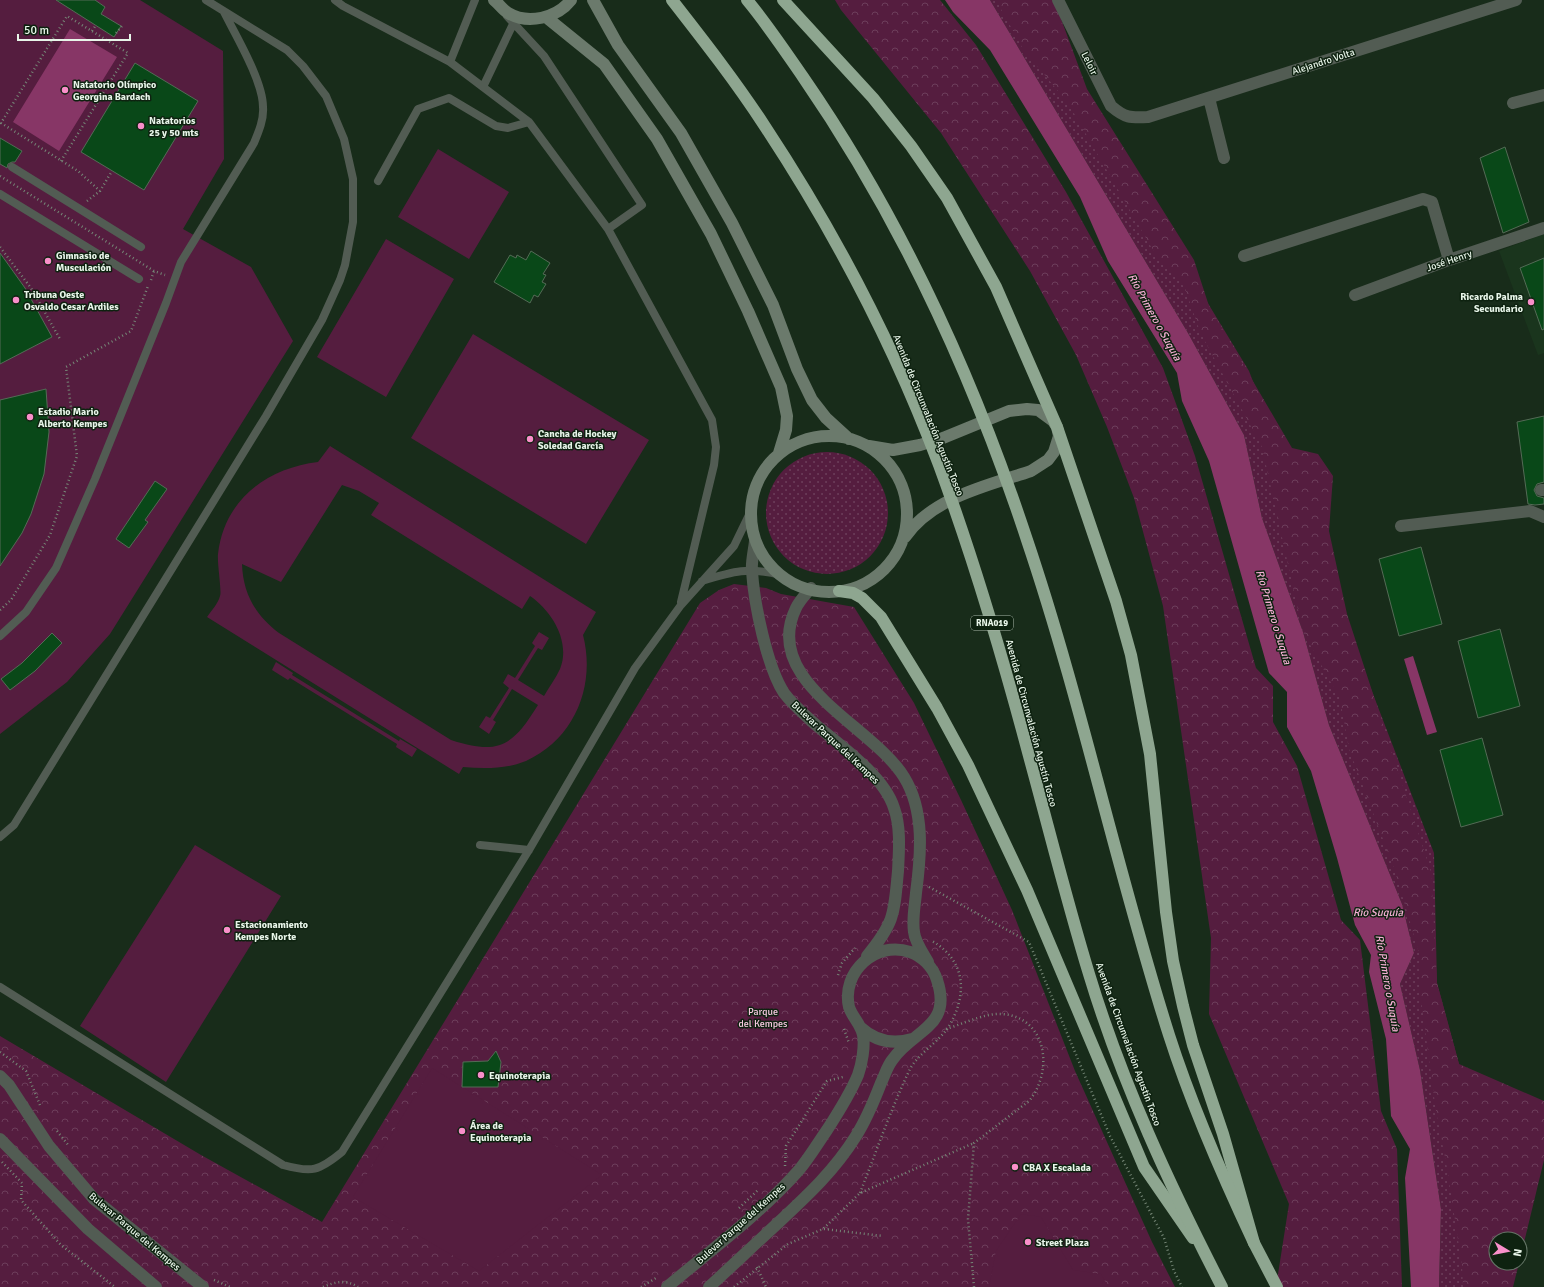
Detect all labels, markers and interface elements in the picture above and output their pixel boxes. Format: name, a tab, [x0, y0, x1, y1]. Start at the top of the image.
scale bar	[18, 16, 130, 42]
text: 50 m	[24, 23, 49, 38]
street label: Alejandro Volta	[1290, 46, 1356, 78]
street label: Leloir	[1078, 50, 1100, 77]
place label: Natatorio Olímpico Georgina Bardach	[73, 79, 156, 103]
marker: Natatorio Olímpico Georgina Bardach	[60, 85, 70, 95]
place label: Natatorios 25 y 50 mts	[149, 115, 199, 139]
marker: Natatorios 25 y 50 mts	[136, 121, 146, 131]
street label: José Henry	[1425, 248, 1474, 274]
place label: Gimnasio de Musculación	[56, 250, 112, 274]
marker: Gimnasio de Musculación	[43, 256, 53, 266]
water label: Río Primero o Suquía	[1125, 271, 1184, 364]
place label: Tribuna Oeste Osvaldo Cesar Ardiles	[24, 289, 119, 313]
place label: Ricardo Palma Secundario	[1460, 291, 1523, 315]
marker: Tribuna Oeste Osvaldo Cesar Ardiles	[11, 295, 21, 305]
marker: Ricardo Palma Secundario	[1526, 297, 1536, 307]
street label: Avenida de Circunvalación Agustín Tosco	[890, 333, 966, 498]
place label: Estadio Mario Alberto Kempes	[38, 406, 108, 430]
marker: Estadio Mario Alberto Kempes	[25, 412, 35, 422]
place label: Cancha de Hockey Soledad García	[538, 428, 617, 452]
marker: Cancha de Hockey Soledad García	[525, 434, 535, 444]
water label: Río Primero o Suquía	[1253, 568, 1294, 666]
road number: RNA019	[971, 616, 1013, 630]
street label: Avenida de Circunvalación Agustín Tosco	[1003, 638, 1059, 808]
street label: Bulevar Parque del Kempes	[789, 699, 882, 787]
water label: Río Suquía	[1353, 906, 1404, 919]
place label: Estacionamiento Kempes Norte	[235, 919, 308, 943]
marker: Estacionamiento Kempes Norte	[222, 925, 232, 935]
water label: Río Primero o Suquía	[1373, 934, 1402, 1033]
street label: Avenida de Circunvalación Agustín Tosco	[1093, 961, 1163, 1128]
park label: Parque del Kempes	[739, 1006, 788, 1030]
marker: Equinoterapia	[476, 1070, 486, 1080]
place label: Equinoterapia	[489, 1070, 550, 1082]
place label: Área de Equinoterapia	[470, 1119, 531, 1144]
marker: Área de Equinoterapia	[457, 1126, 467, 1136]
marker: CBA X Escalada	[1010, 1162, 1020, 1172]
place label: CBA X Escalada	[1023, 1162, 1091, 1174]
street label: Bulevar Parque del Kempes	[694, 1180, 788, 1267]
street label: Bulevar Parque del Kempes	[86, 1190, 183, 1274]
north arrow	[1488, 1231, 1528, 1271]
marker: Street Plaza	[1023, 1237, 1033, 1247]
place label: Street Plaza	[1036, 1237, 1089, 1249]
text: N	[1510, 1248, 1524, 1258]

